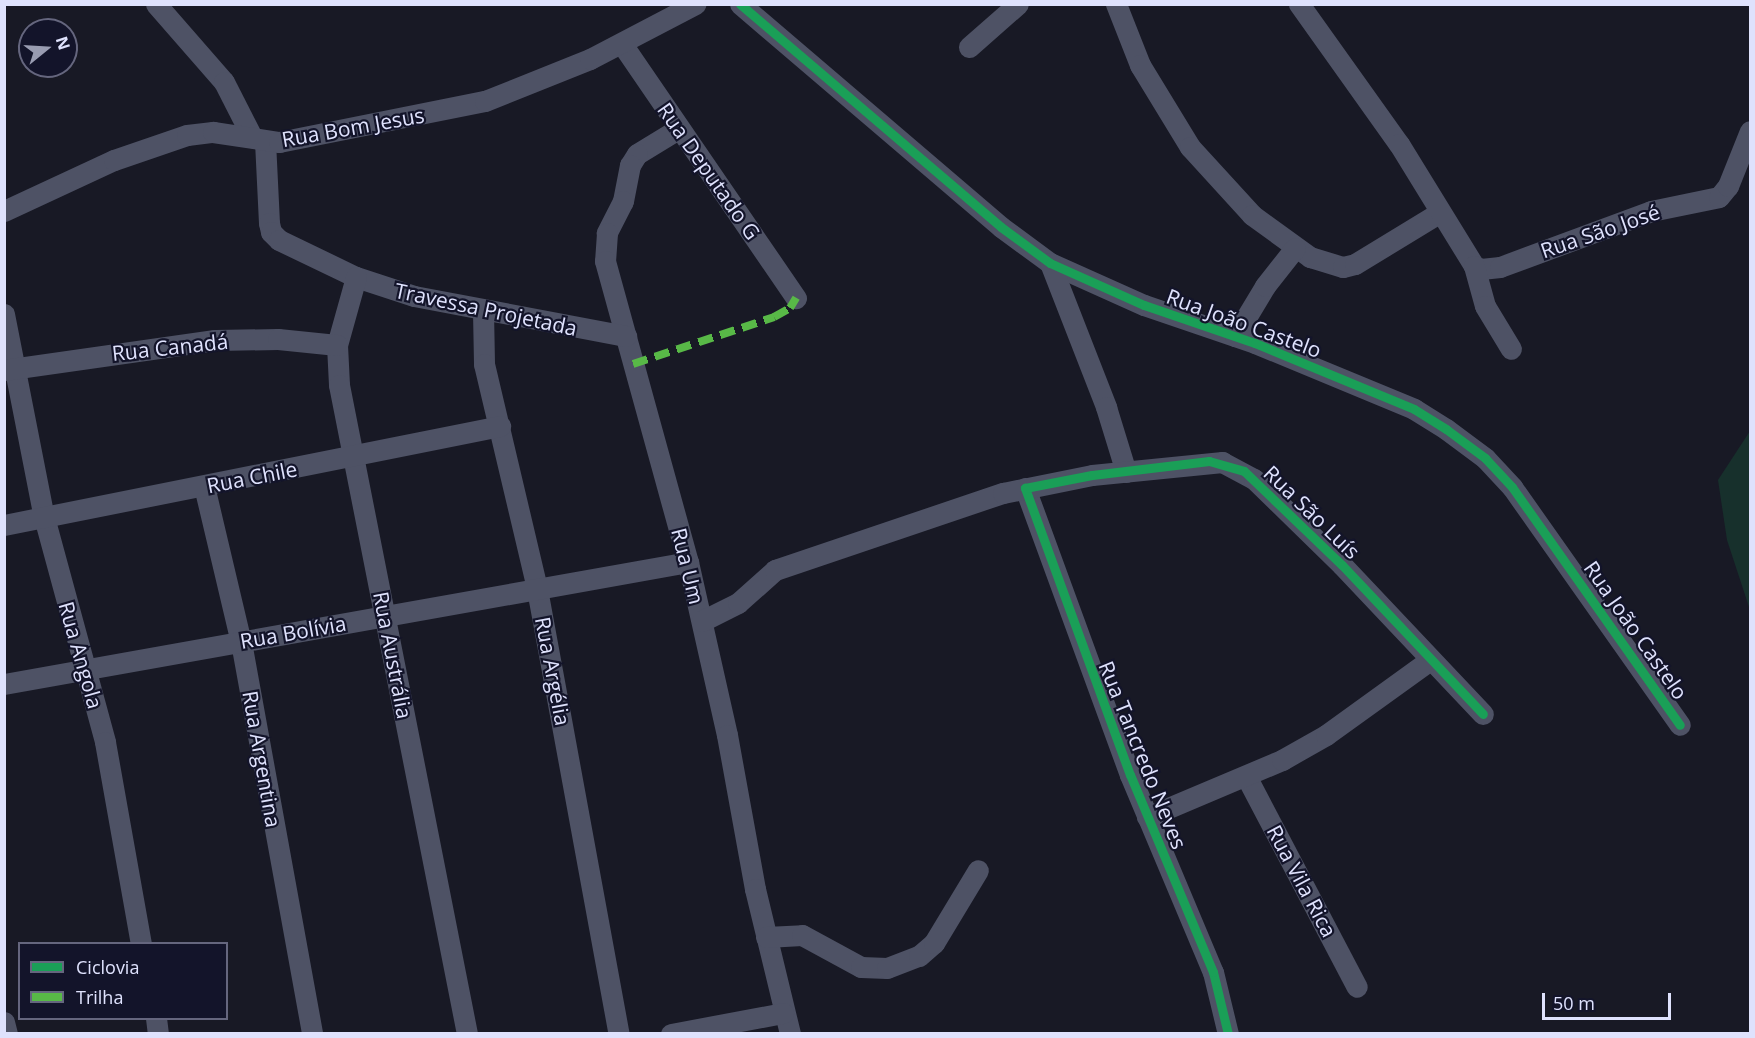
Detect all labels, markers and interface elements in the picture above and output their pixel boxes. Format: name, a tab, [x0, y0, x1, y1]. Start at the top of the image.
north arrow	[18, 18, 78, 78]
text: N	[51, 33, 76, 53]
street label: Rua Deputado G	[652, 98, 766, 244]
street label: Rua Bom Jesus	[280, 102, 426, 152]
street label: Rua São José	[1537, 199, 1663, 263]
street label: Travessa Projetada	[392, 277, 580, 341]
street label: Rua João Castelo	[1163, 283, 1325, 363]
street label: Rua Canadá	[111, 328, 229, 366]
street label: Rua Chile	[205, 456, 299, 498]
street label: Rua São Luís	[1259, 460, 1365, 564]
street label: Rua Um	[666, 525, 710, 607]
street label: Rua João Castelo	[1579, 556, 1693, 704]
street label: Rua Austrália	[368, 589, 418, 721]
street label: Rua Angola	[54, 599, 108, 711]
street label: Rua Bolívia	[238, 610, 348, 654]
street label: Rua Argélia	[530, 614, 576, 728]
street label: Rua Tancredo Neves	[1094, 657, 1192, 853]
street label: Rua Argentina	[238, 689, 286, 829]
street label: Rua Vila Rica	[1262, 821, 1342, 941]
legend	[18, 942, 228, 1020]
text: Ciclovia	[76, 955, 139, 979]
scale bar	[1545, 981, 1674, 1019]
text: Trilha	[76, 985, 123, 1009]
text: 50 m	[1553, 991, 1595, 1015]

